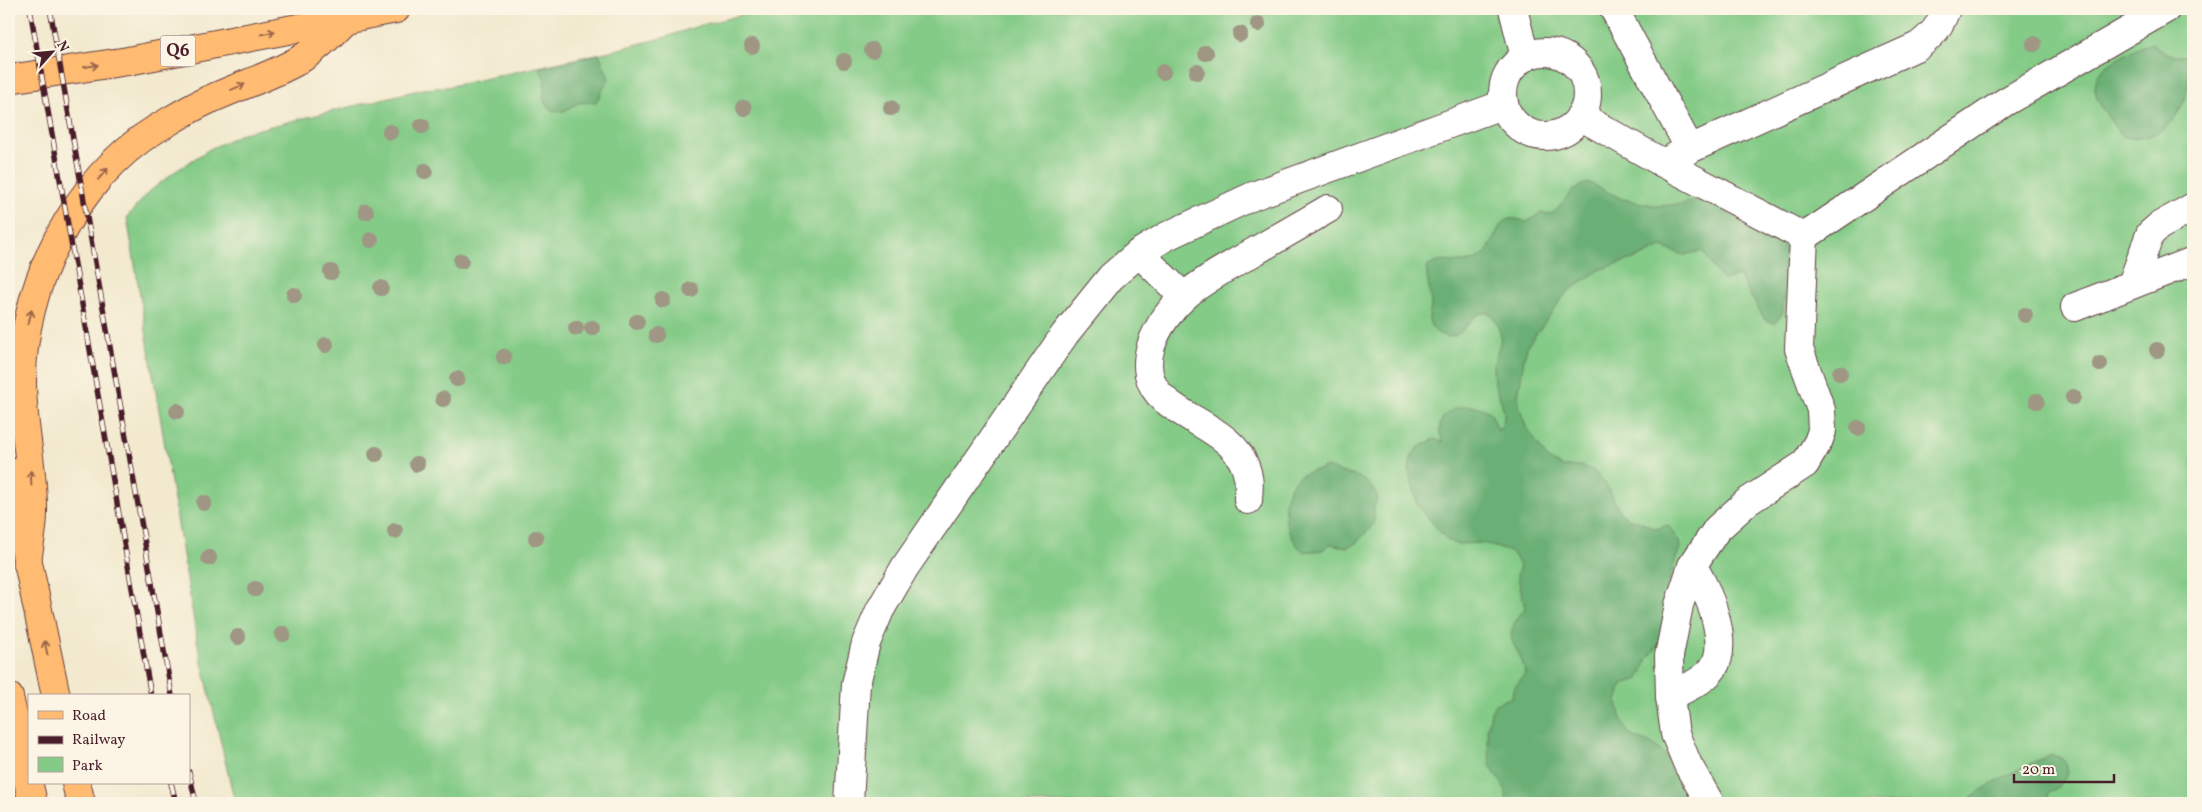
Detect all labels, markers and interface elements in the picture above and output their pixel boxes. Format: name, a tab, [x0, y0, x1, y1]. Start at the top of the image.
north arrow	[28, 28, 78, 78]
one-way arrow	[260, 28, 276, 37]
road number: Q6	[160, 36, 196, 66]
text: N	[51, 38, 73, 56]
one-way arrow	[83, 61, 99, 71]
one-way arrow	[230, 82, 245, 91]
one-way arrow	[97, 168, 109, 181]
one-way arrow	[26, 310, 35, 326]
one-way arrow	[27, 471, 36, 487]
one-way arrow	[41, 641, 50, 657]
legend	[28, 694, 190, 784]
text: Road	[72, 706, 106, 727]
text: Railway	[72, 730, 125, 751]
scale bar	[2014, 752, 2114, 784]
text: Park	[72, 756, 103, 777]
text: 20 m	[2022, 760, 2055, 781]

